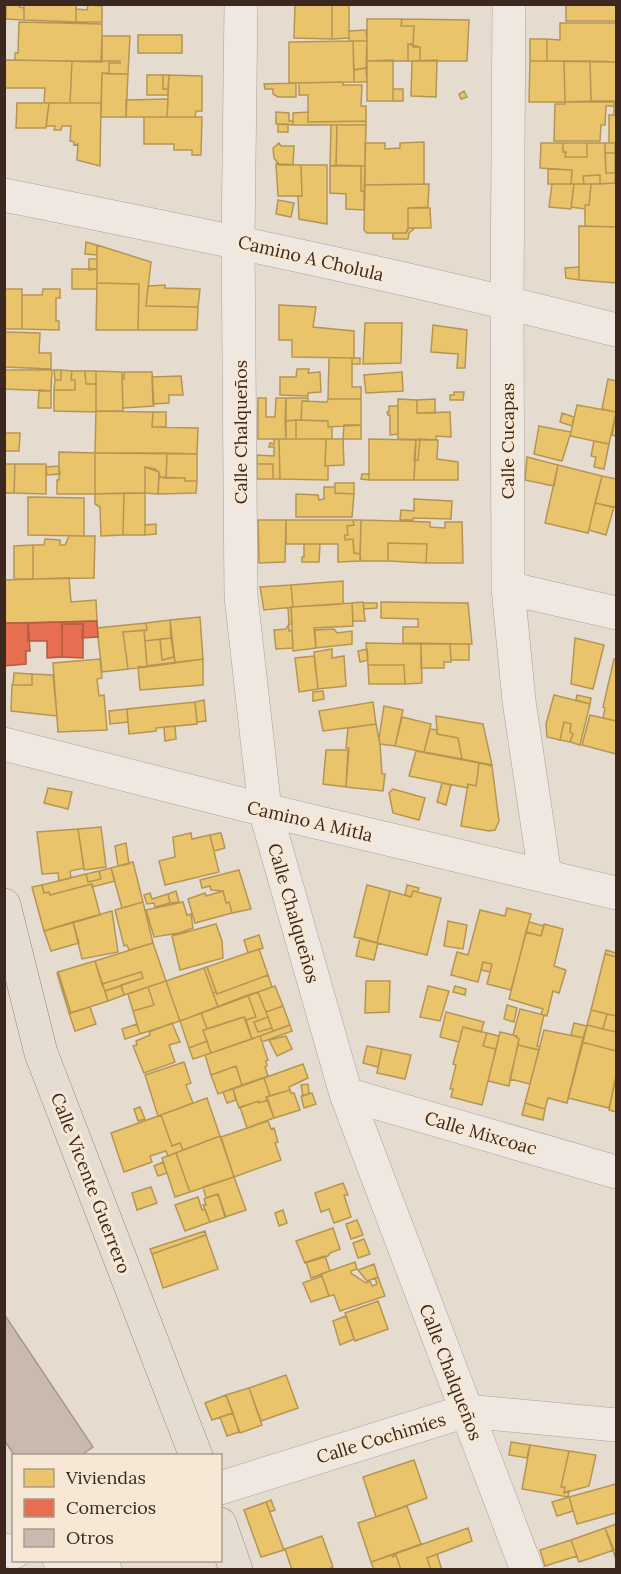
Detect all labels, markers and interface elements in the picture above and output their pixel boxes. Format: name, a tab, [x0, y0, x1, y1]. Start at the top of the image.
street label: Camino A Cholula	[236, 230, 386, 286]
street label: Calle Chalqueños	[229, 360, 252, 504]
street label: Calle Cucapas	[496, 383, 519, 499]
street label: Camino A Mitla	[245, 795, 375, 847]
street label: Calle Chalqueños	[263, 840, 325, 986]
street label: Calle Vicente Guerrero	[46, 1089, 136, 1277]
street label: Calle Mixcoac	[422, 1106, 540, 1160]
street label: Calle Chalqueños	[414, 1300, 488, 1444]
street label: Calle Cochimíes	[314, 1407, 448, 1469]
legend	[12, 1454, 222, 1562]
text: Viviendas	[65, 1466, 146, 1489]
text: Comercios	[66, 1496, 156, 1519]
text: Otros	[66, 1526, 114, 1549]

